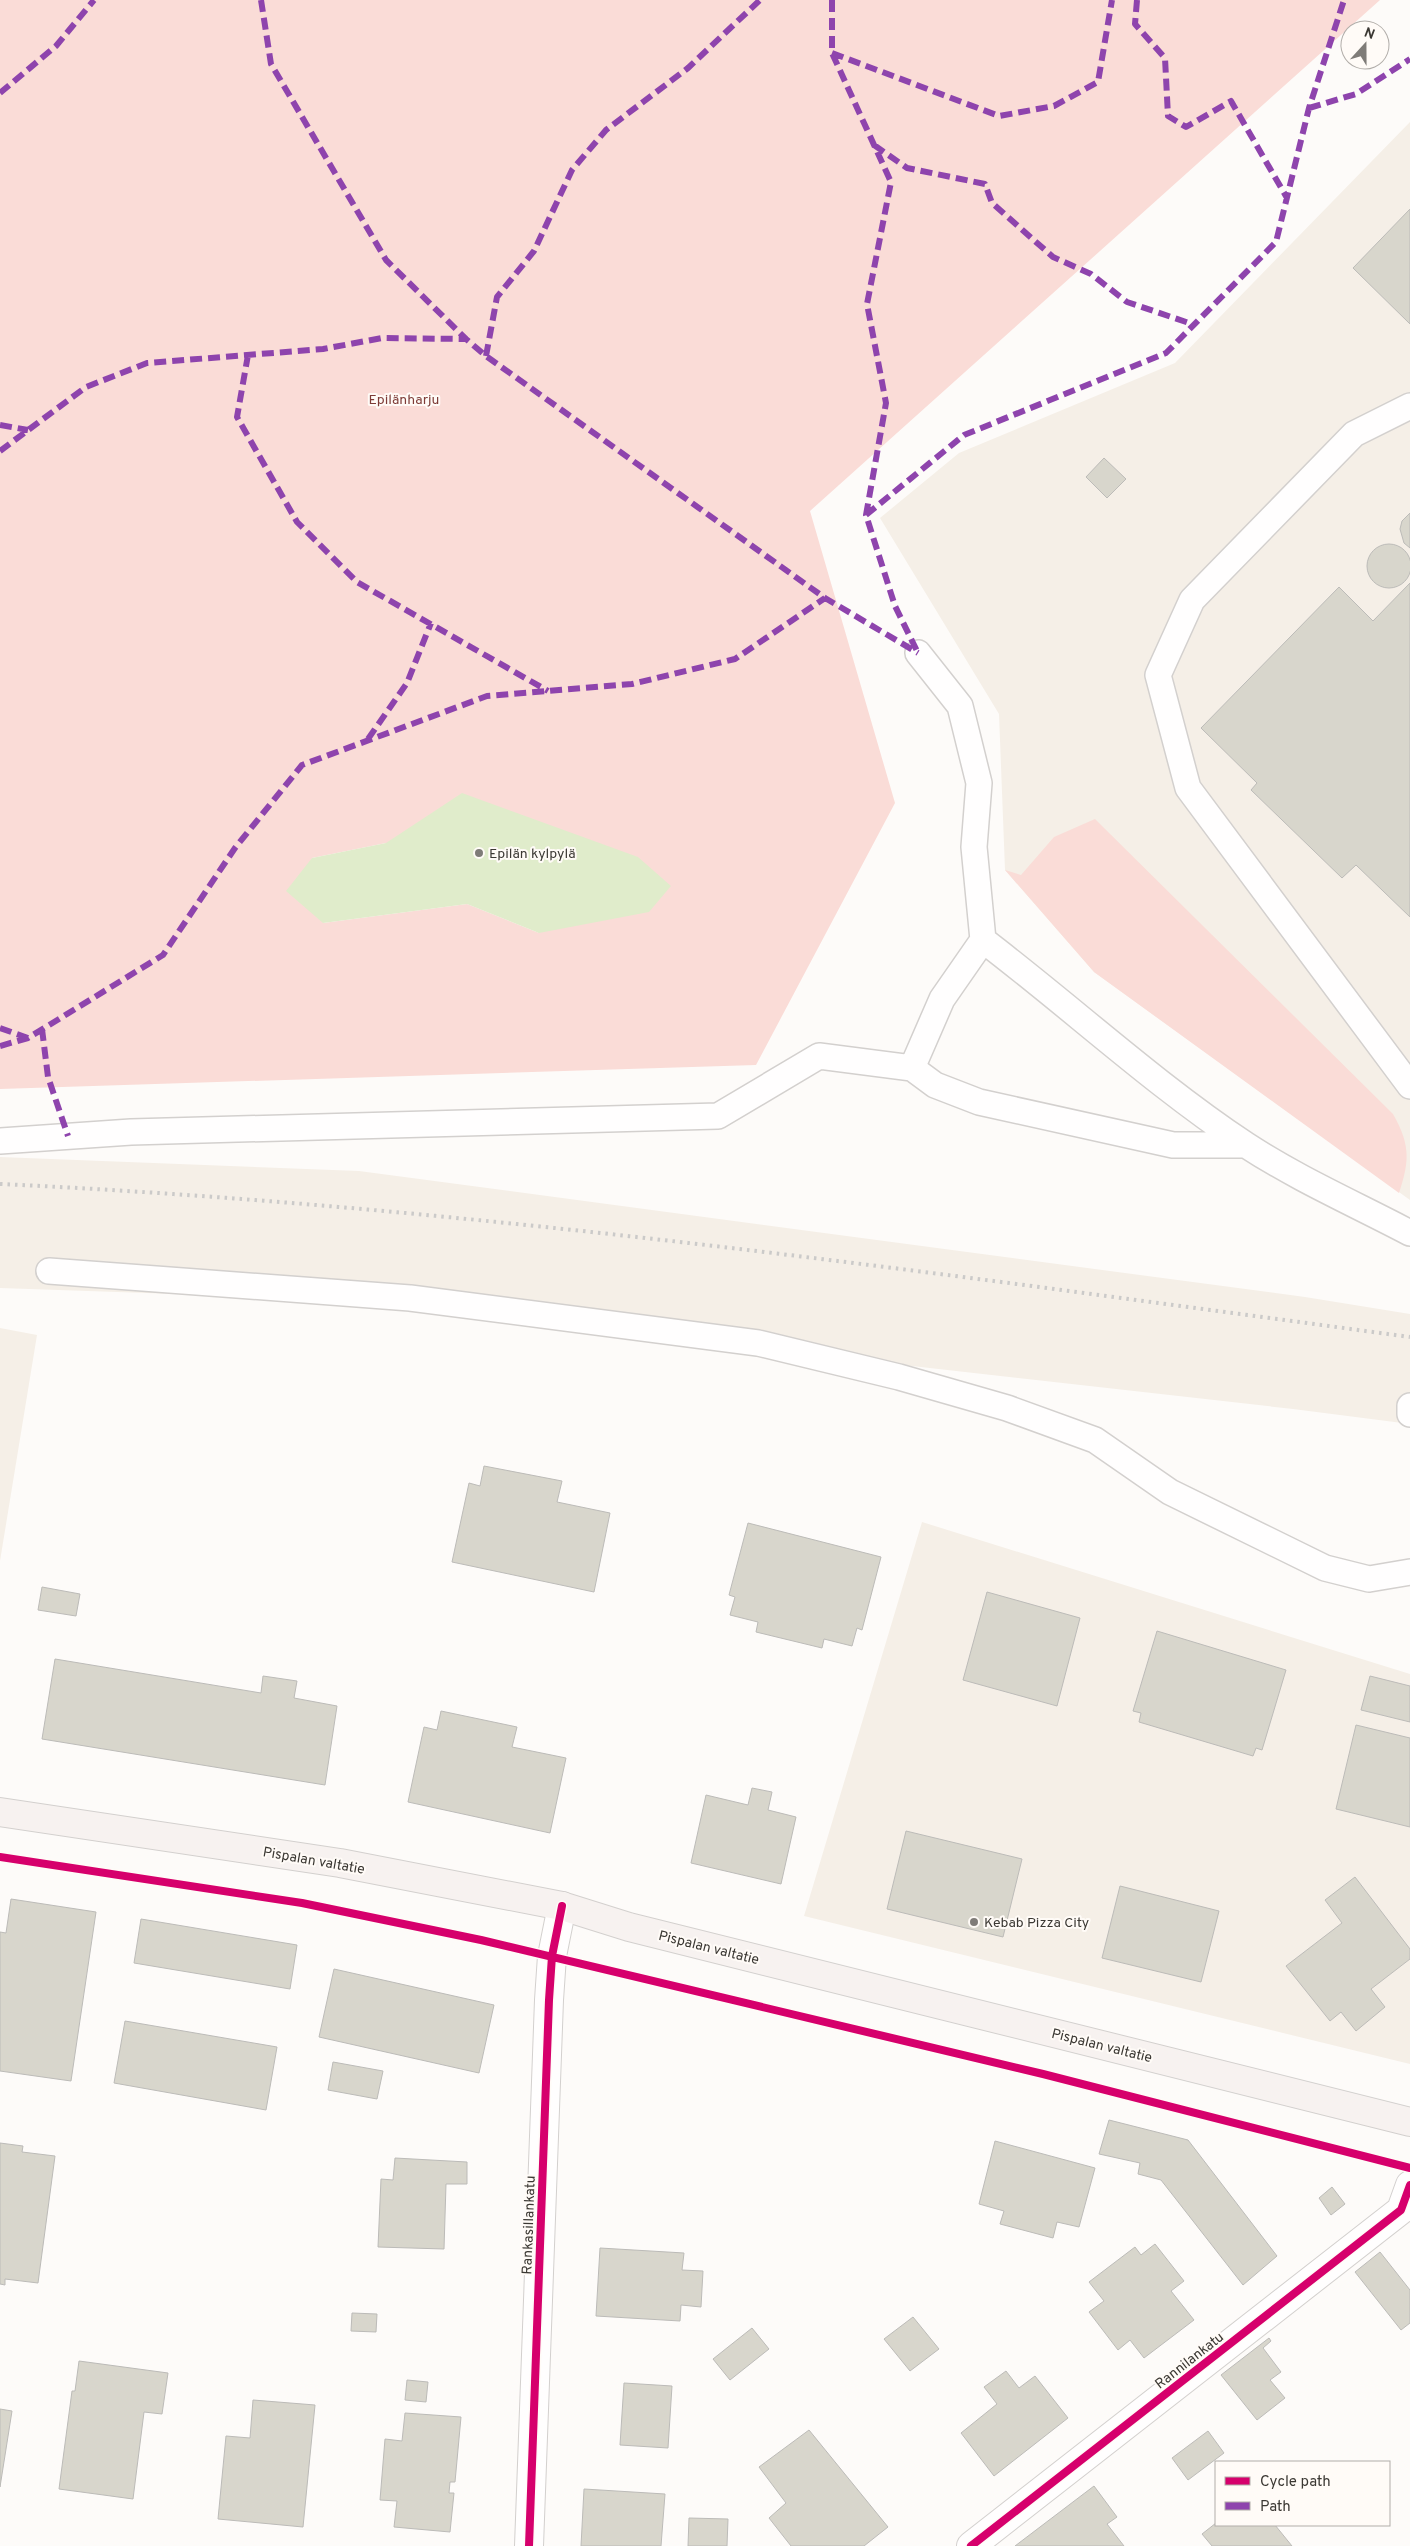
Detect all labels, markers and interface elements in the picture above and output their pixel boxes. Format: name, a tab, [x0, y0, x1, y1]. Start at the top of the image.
north arrow	[1340, 20, 1390, 70]
text: N	[1361, 25, 1377, 44]
park label: Epilänharju	[368, 392, 440, 409]
place label: Epilän kylpylä	[489, 846, 576, 863]
marker: Epilän kylpylä	[473, 847, 485, 859]
street label: Pispalan valtatie	[261, 1844, 366, 1879]
place label: Kebab Pizza City	[984, 1915, 1089, 1932]
marker: Kebab Pizza City	[968, 1916, 980, 1928]
street label: Pispalan valtatie	[657, 1928, 761, 1969]
street label: Pispalan valtatie	[1050, 2026, 1154, 2067]
street label: Rankasillankatu	[519, 2175, 540, 2275]
street label: Rannilankatu	[1152, 2329, 1228, 2393]
legend	[1215, 2461, 1390, 2526]
text: Cycle path	[1260, 2473, 1331, 2492]
text: Path	[1260, 2498, 1291, 2517]

